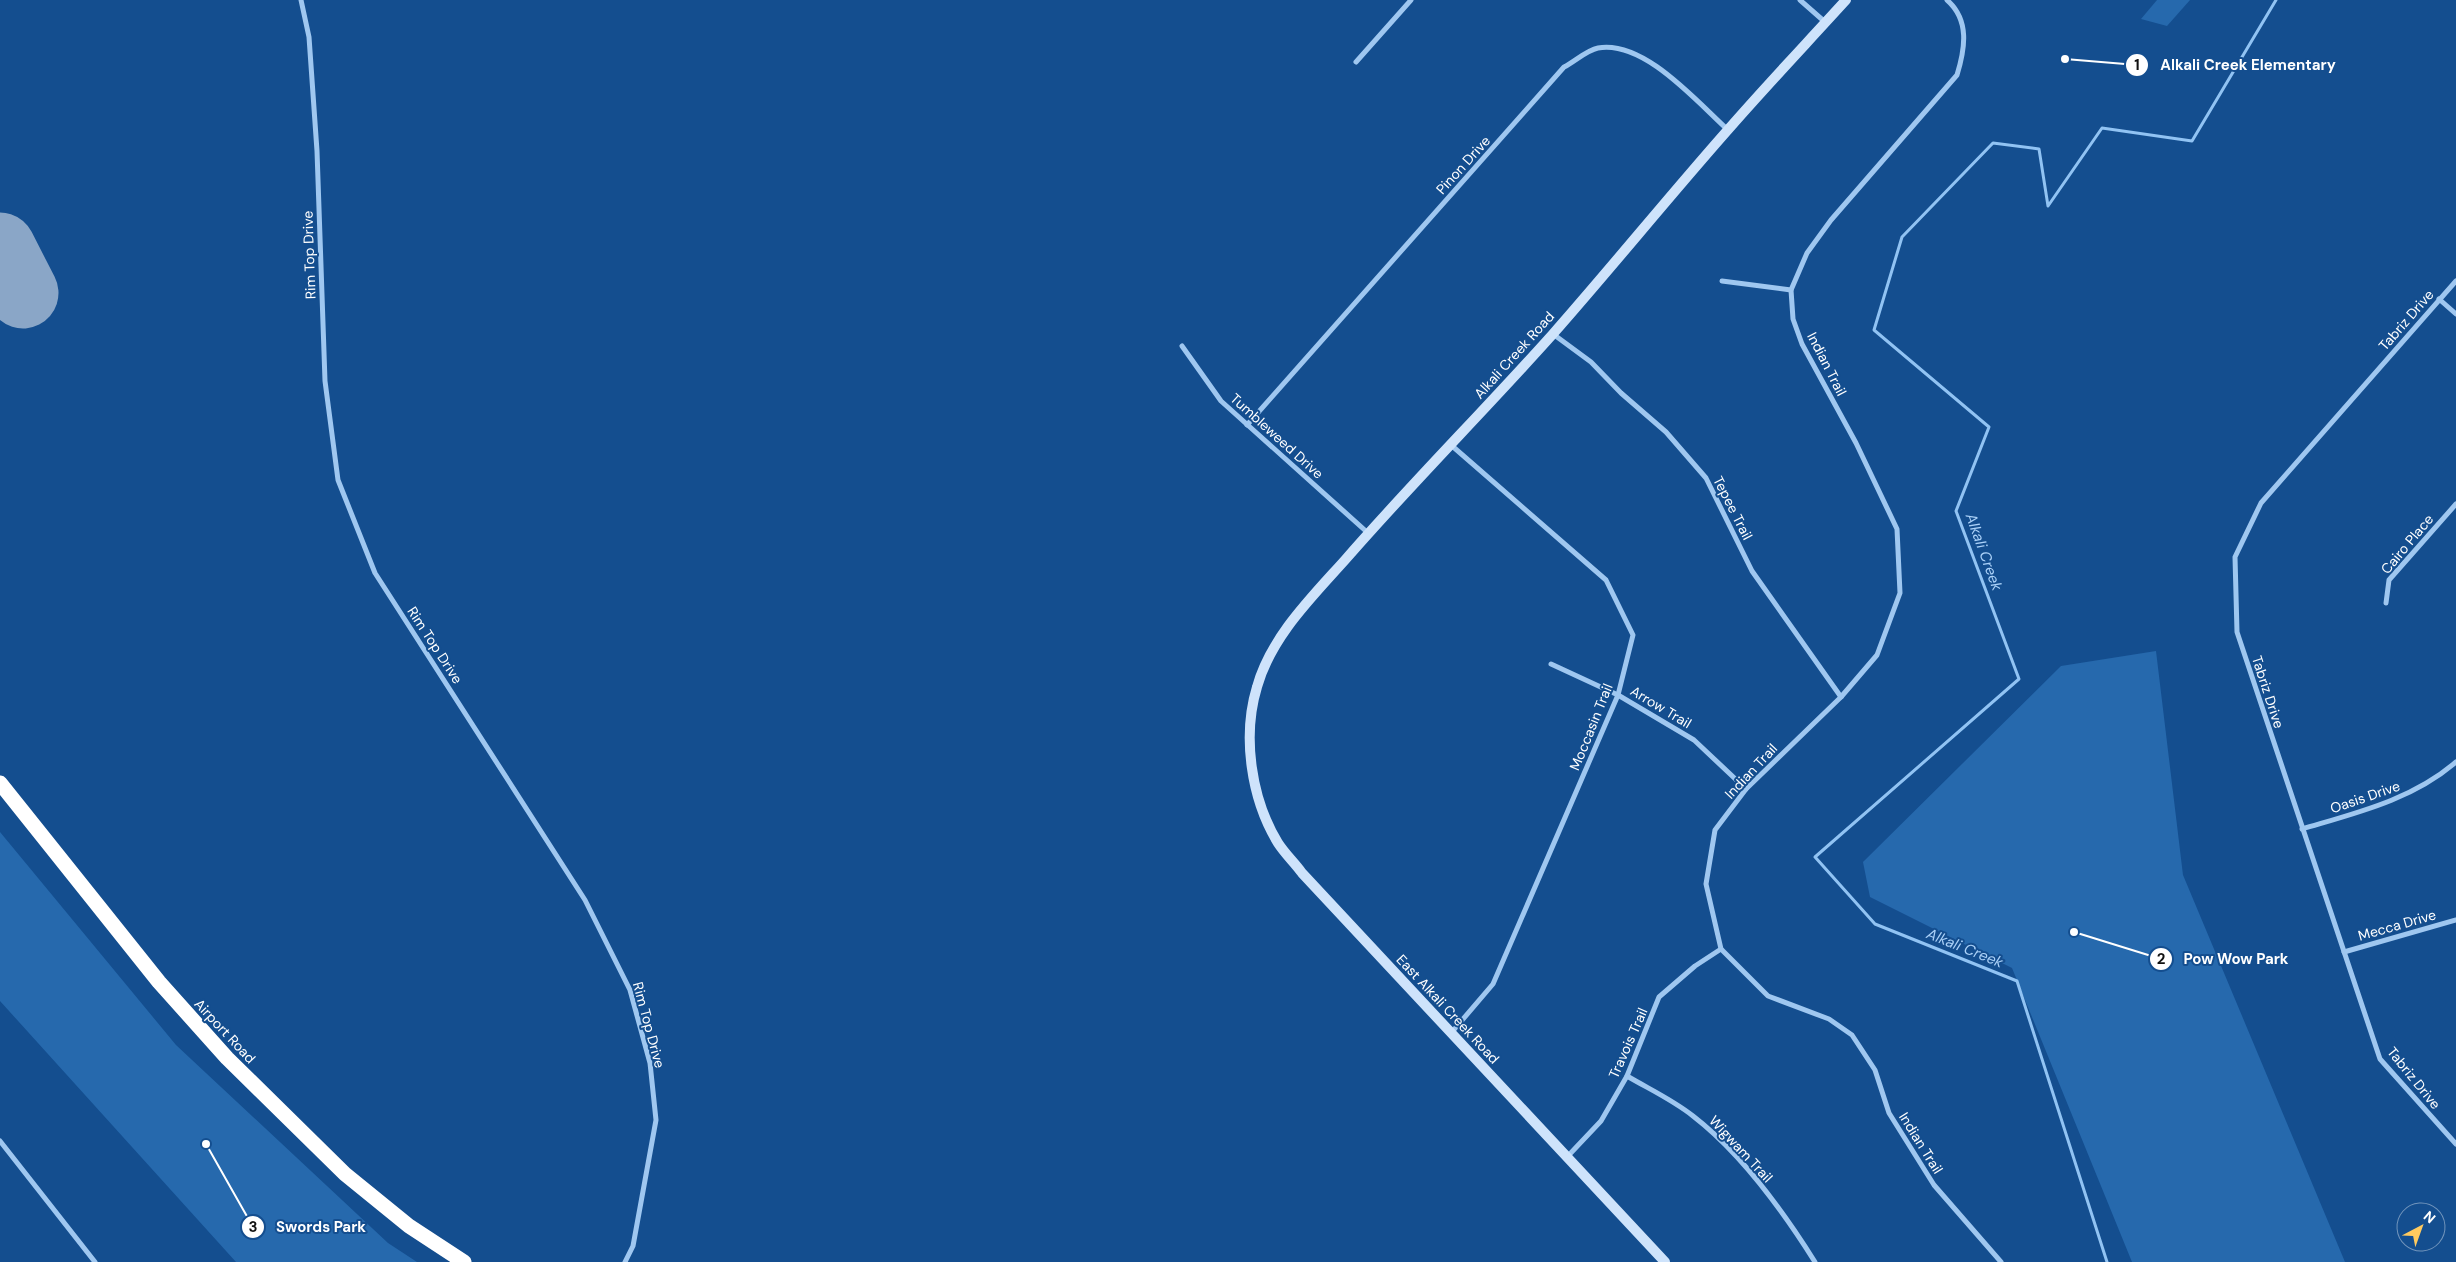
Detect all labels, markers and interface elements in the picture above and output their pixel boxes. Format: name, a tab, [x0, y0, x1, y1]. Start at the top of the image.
callout: Alkali Creek Elementary	[2125, 50, 2345, 80]
text: 1	[2134, 55, 2140, 75]
text: Alkali Creek Elementary	[2160, 55, 2336, 75]
street label: Pinon Drive	[1432, 132, 1494, 198]
street label: Rim Top Drive	[298, 210, 320, 299]
street label: Tabriz Drive	[2375, 286, 2437, 354]
street label: Alkali Creek Road	[1470, 308, 1558, 402]
street label: Indian Trail	[1803, 329, 1851, 399]
street label: Tumbleweed Drive	[1227, 389, 1327, 483]
street label: Tepee Trail	[1709, 473, 1757, 543]
water label: Alkali Creek	[1960, 510, 2007, 594]
street label: Cairo Place	[2377, 510, 2437, 578]
street label: Rim Top Drive	[403, 603, 467, 687]
street label: Tabriz Drive	[2248, 654, 2288, 731]
street label: Moccasin Trail	[1565, 681, 1617, 773]
street label: Arrow Trail	[1627, 682, 1695, 732]
street label: Indian Trail	[1721, 740, 1781, 802]
street label: Oasis Drive	[2328, 777, 2402, 817]
street label: Mecca Drive	[2356, 905, 2438, 945]
water label: Alkali Creek	[1923, 923, 2007, 973]
callout: Pow Wow Park	[2149, 944, 2299, 974]
text: 2	[2157, 949, 2166, 969]
text: Pow Wow Park	[2183, 949, 2289, 969]
street label: East Alkali Creek Road	[1393, 951, 1503, 1067]
street label: Rim Top Drive	[629, 980, 669, 1070]
street label: Airport Road	[190, 995, 260, 1067]
street label: Travois Trail	[1604, 1005, 1652, 1081]
street label: Tabriz Drive	[2383, 1043, 2445, 1113]
street label: Indian Trail	[1895, 1109, 1947, 1177]
street label: Wigwam Trail	[1705, 1112, 1777, 1186]
north arrow	[2396, 1202, 2446, 1252]
text: N	[2420, 1207, 2439, 1227]
callout: Swords Park	[241, 1212, 375, 1242]
text: 3	[248, 1217, 258, 1237]
text: Swords Park	[276, 1217, 366, 1237]

